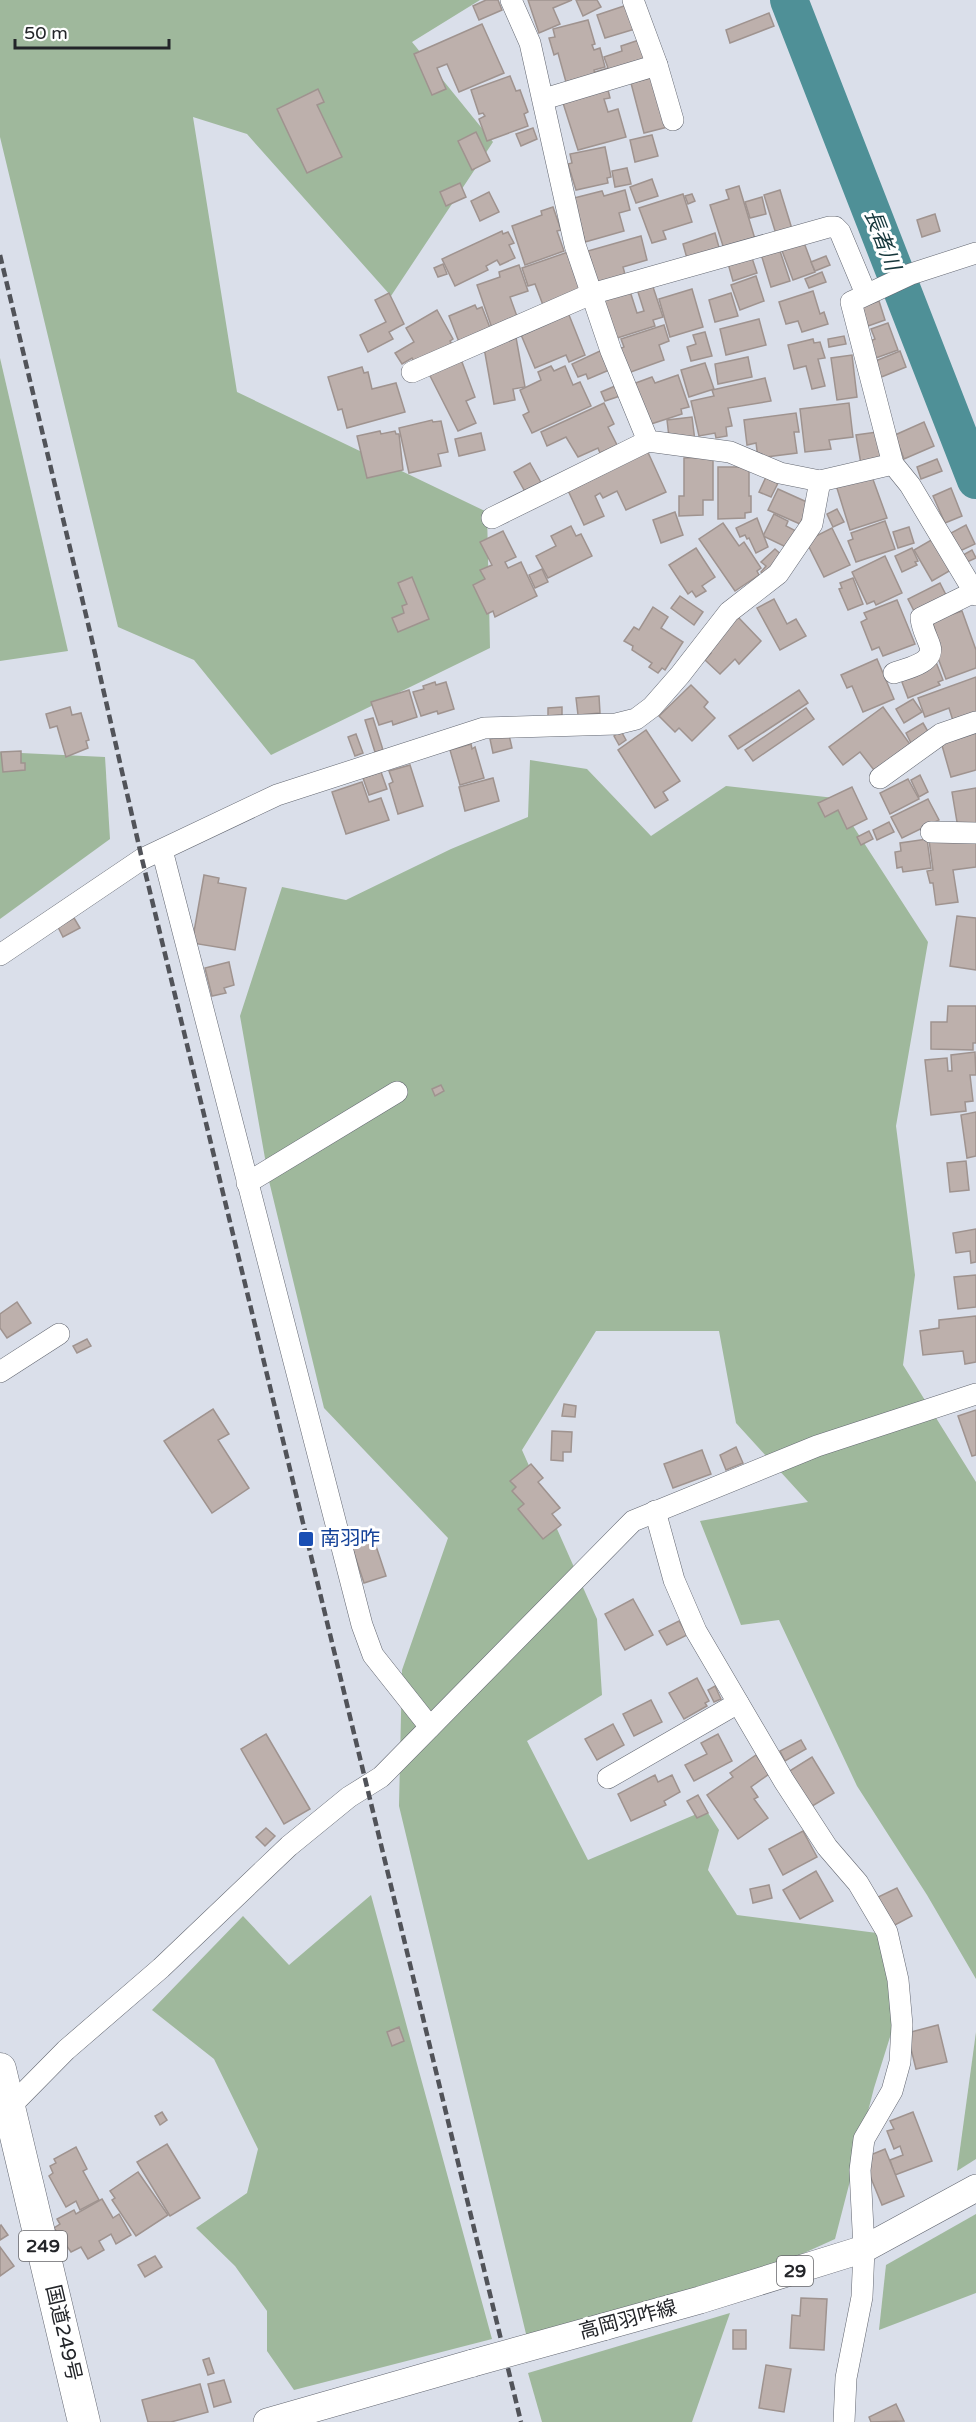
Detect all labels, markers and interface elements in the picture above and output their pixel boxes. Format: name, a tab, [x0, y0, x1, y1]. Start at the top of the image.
scale bar	[15, 12, 170, 50]
text: 50 m	[24, 22, 68, 44]
water label: 長者川	[859, 206, 906, 276]
place label: 南羽咋	[320, 1527, 380, 1551]
marker: 南羽咋	[297, 1530, 315, 1548]
road number: 249	[19, 2231, 67, 2261]
road number: 29	[777, 2256, 813, 2286]
street label: 国道249号	[40, 2283, 86, 2383]
street label: 高岡羽咋線	[577, 2295, 679, 2345]

